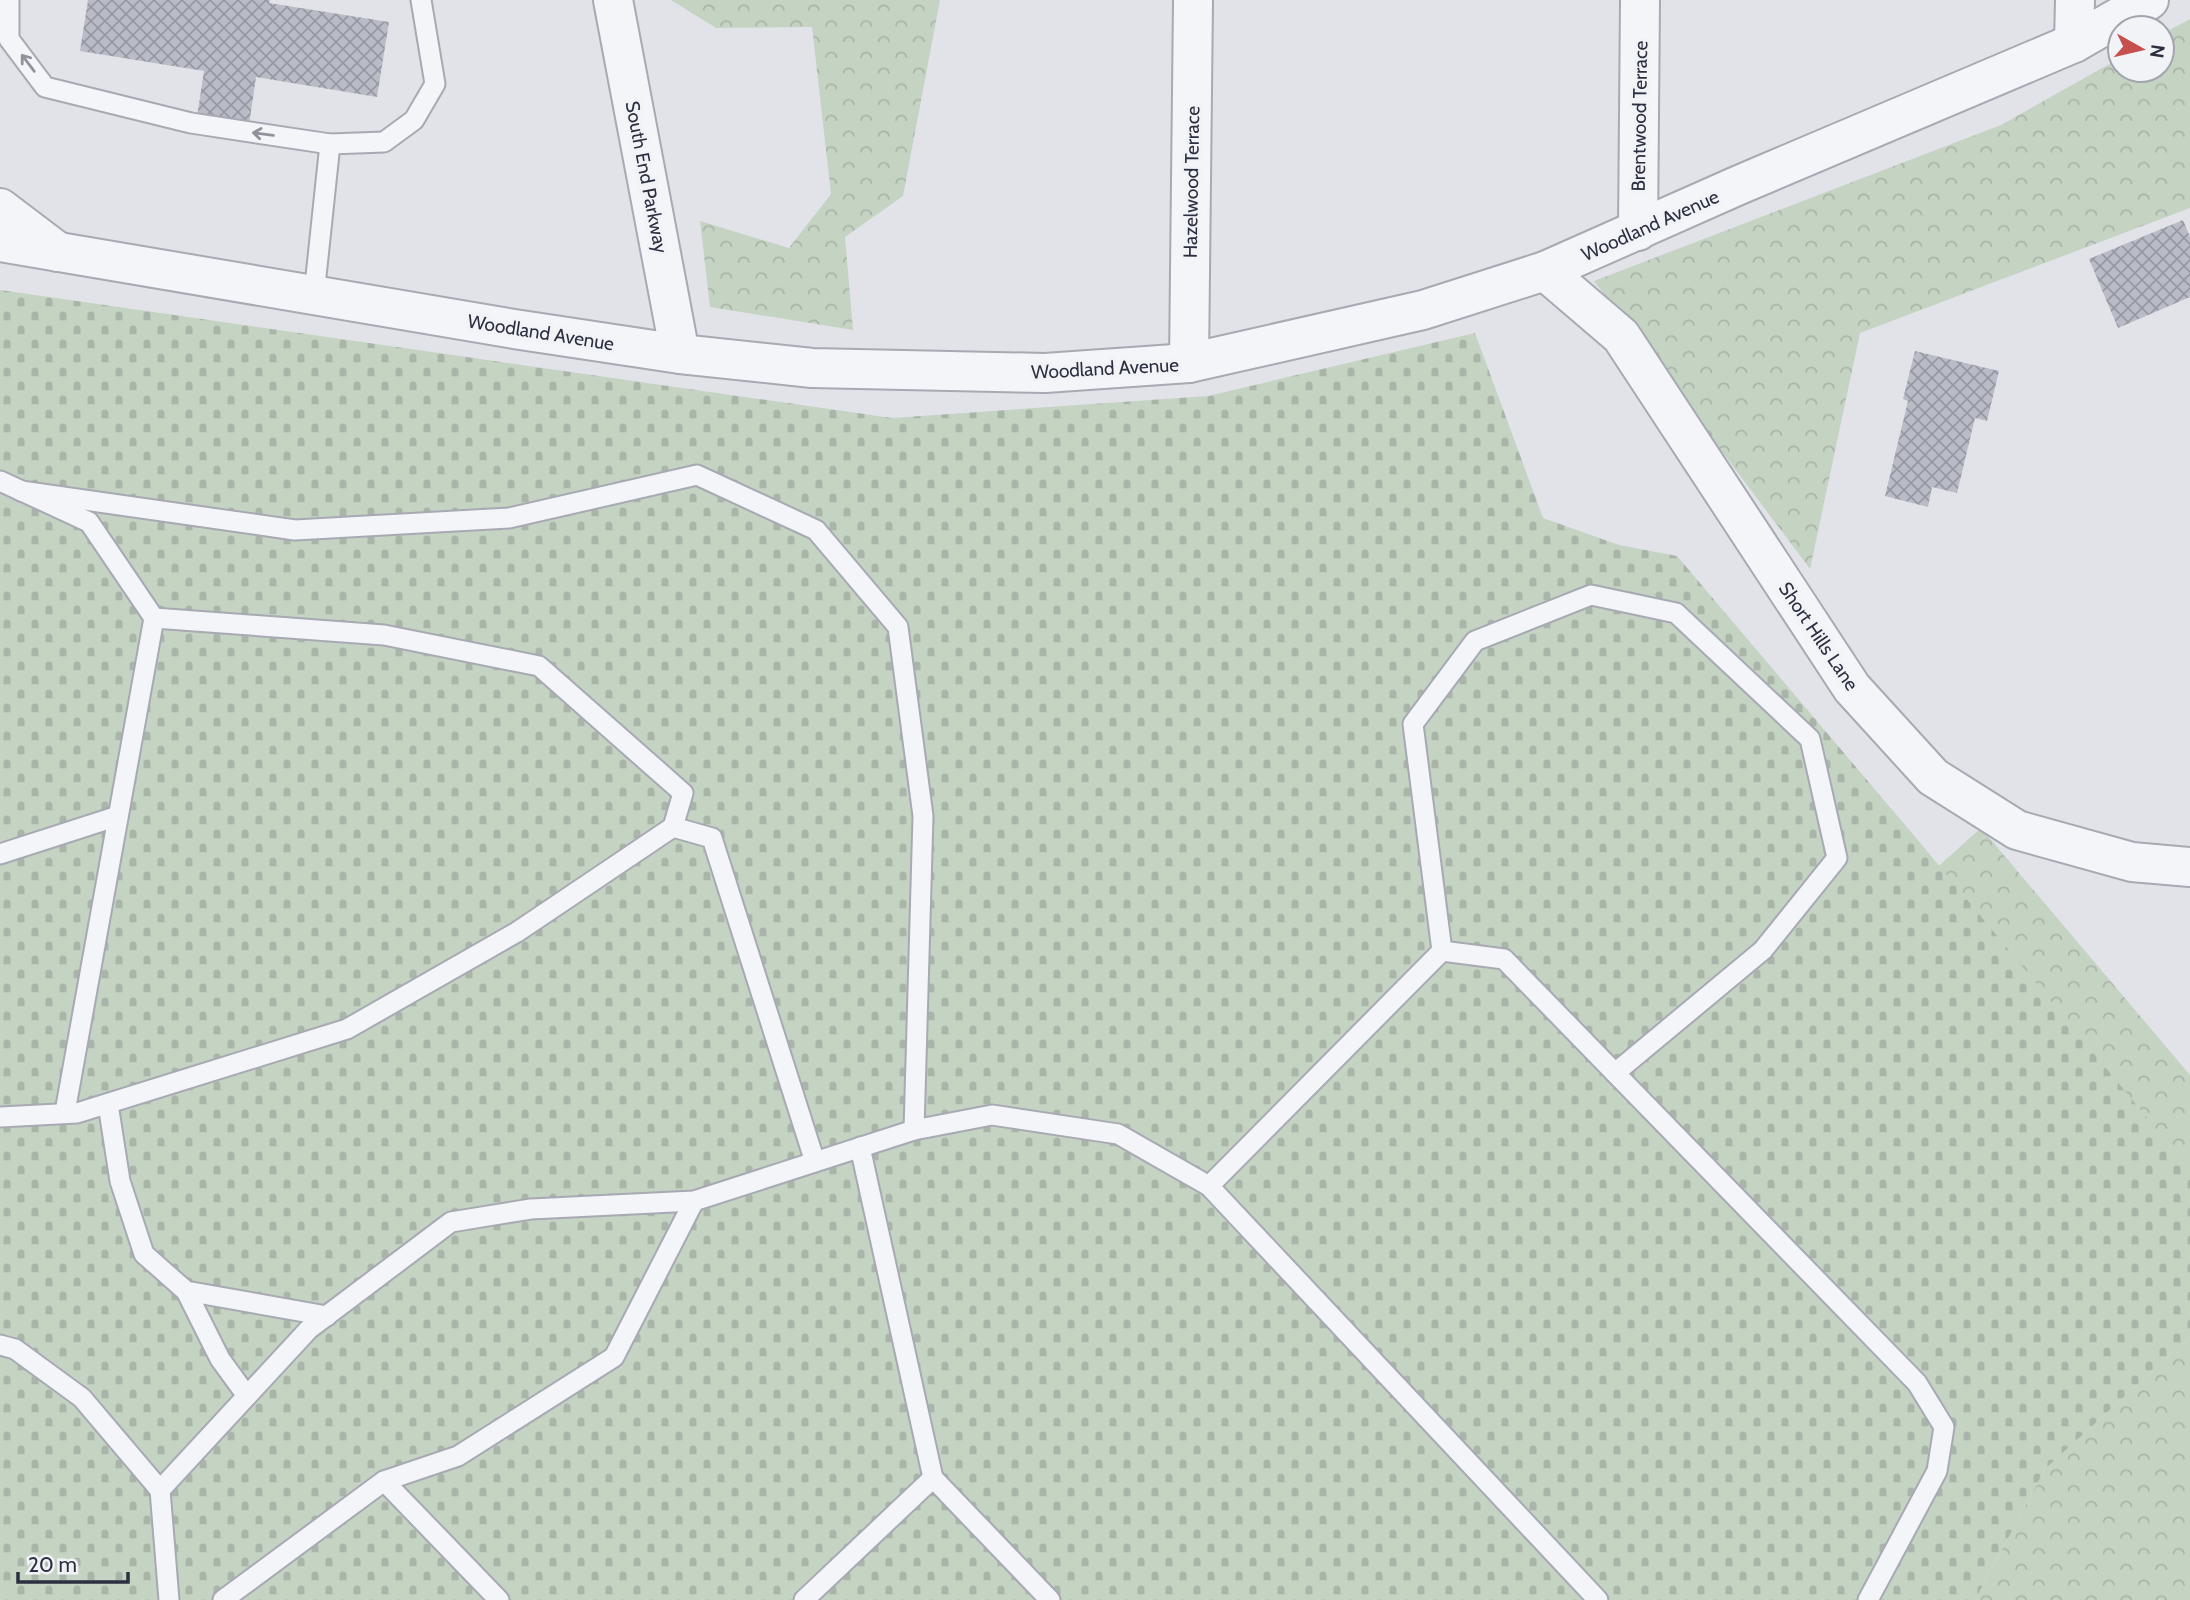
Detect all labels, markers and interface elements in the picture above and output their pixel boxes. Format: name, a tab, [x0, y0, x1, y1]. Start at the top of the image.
north arrow	[2106, 14, 2176, 84]
street label: Brentwood Terrace	[1627, 40, 1652, 191]
text: N	[2145, 43, 2170, 60]
one-way arrow	[20, 55, 35, 73]
street label: South End Parkway	[620, 99, 673, 256]
street label: Hazelwood Terrace	[1179, 105, 1204, 258]
one-way arrow	[252, 127, 274, 140]
street label: Woodland Avenue	[1578, 185, 1723, 266]
street label: Woodland Avenue	[466, 310, 616, 355]
street label: Woodland Avenue	[1031, 353, 1180, 384]
street label: Short Hills Lane	[1774, 578, 1863, 695]
scale bar	[18, 1540, 128, 1584]
text: 20 m	[28, 1552, 77, 1577]

